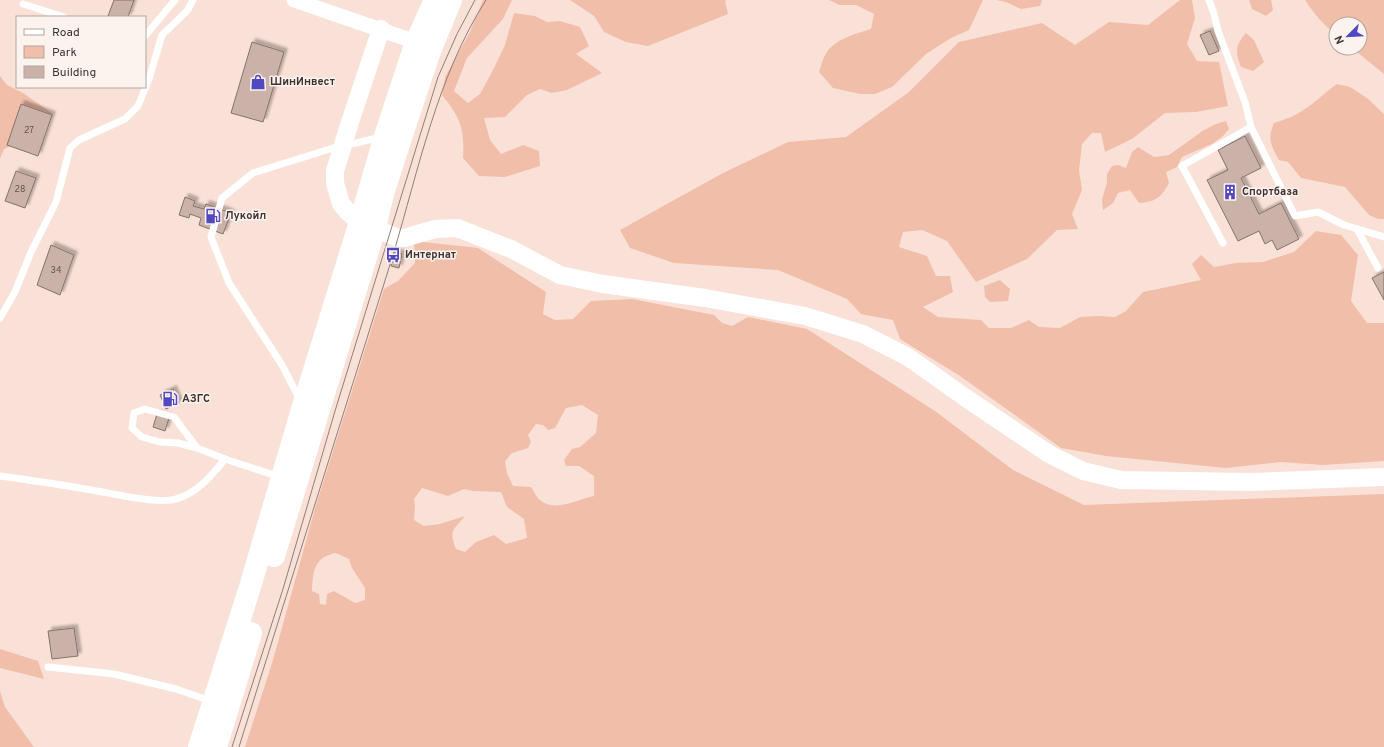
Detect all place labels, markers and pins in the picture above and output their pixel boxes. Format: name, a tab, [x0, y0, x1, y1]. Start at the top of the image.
shop icon: ШинИнвест	[249, 73, 267, 91]
place label: ШинИнвест	[270, 75, 335, 89]
building icon: Спортбаза	[1221, 183, 1239, 201]
place label: Спортбаза	[1242, 185, 1298, 199]
fuel station icon: Лукойл	[204, 207, 222, 225]
place label: Лукойл	[225, 209, 266, 223]
bus stop icon: Интернат	[384, 246, 402, 264]
place label: Интернат	[405, 248, 456, 262]
fuel station icon: АЗГС	[161, 390, 179, 408]
place label: АЗГС	[182, 392, 210, 406]

